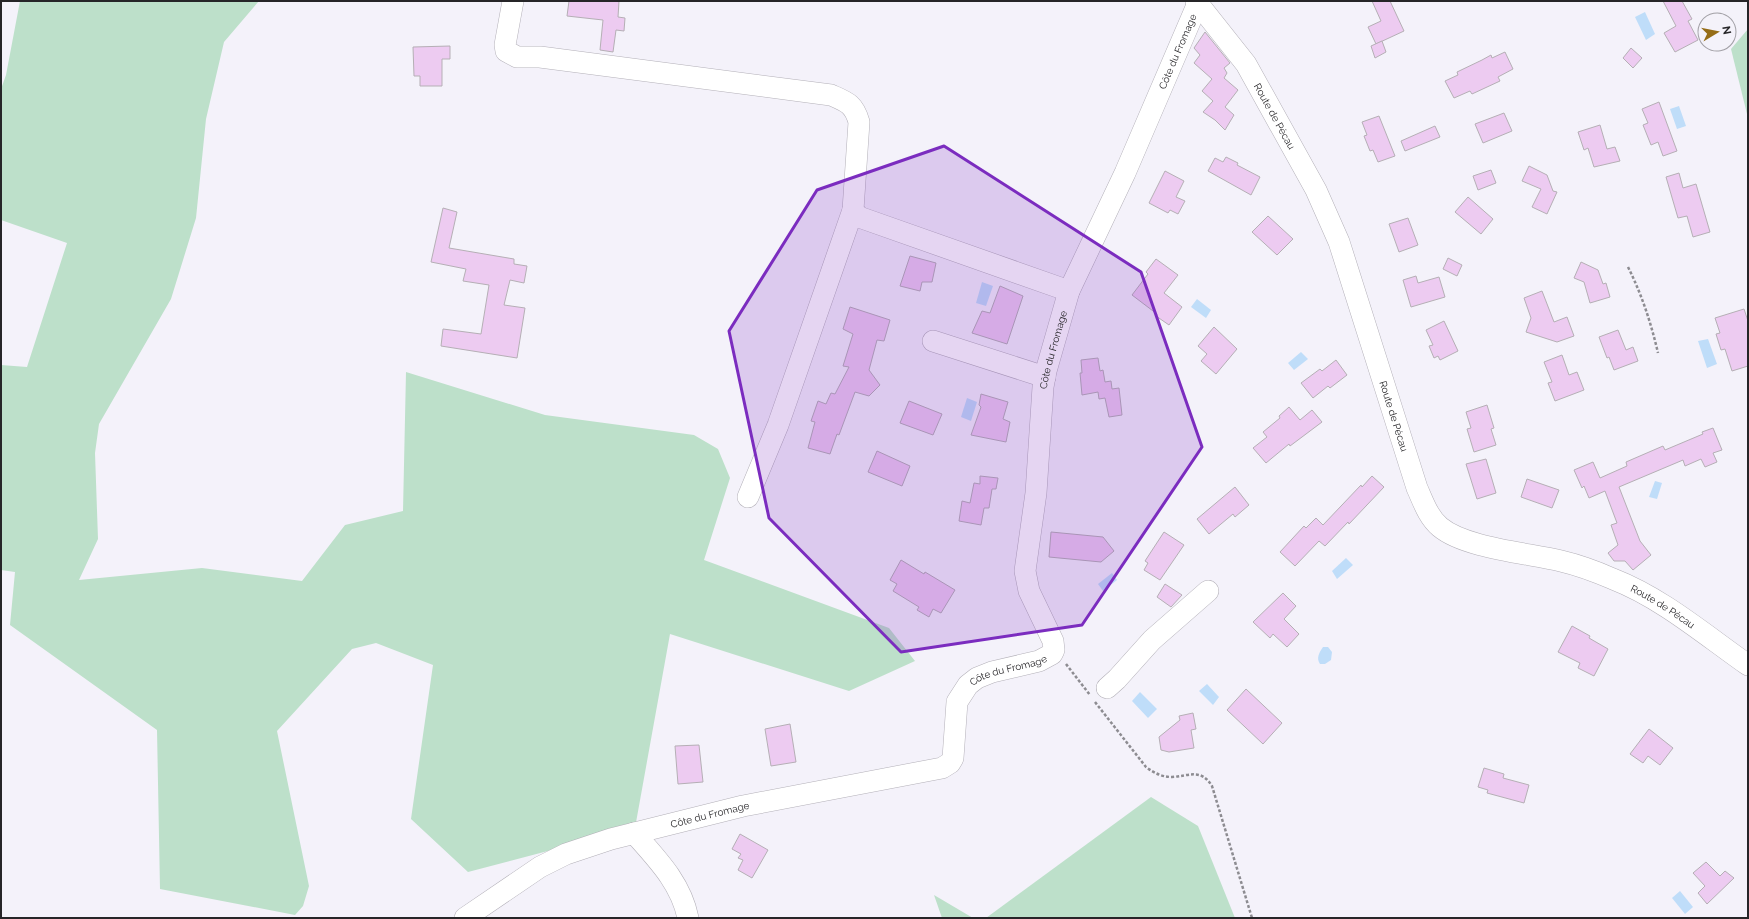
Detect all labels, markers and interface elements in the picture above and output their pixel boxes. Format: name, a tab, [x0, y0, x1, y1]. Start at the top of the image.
street label: Côte du Fromage	[1156, 12, 1198, 91]
north arrow	[1697, 12, 1737, 52]
text: N	[1719, 25, 1733, 36]
street label: Route de Pécau	[1252, 81, 1298, 151]
street label: Côte du Fromage	[1037, 309, 1069, 390]
street label: Route de Pécau	[1378, 379, 1411, 453]
street label: Route de Pécau	[1629, 582, 1697, 630]
street label: Côte du Fromage	[967, 652, 1049, 687]
street label: Côte du Fromage	[669, 799, 750, 829]

